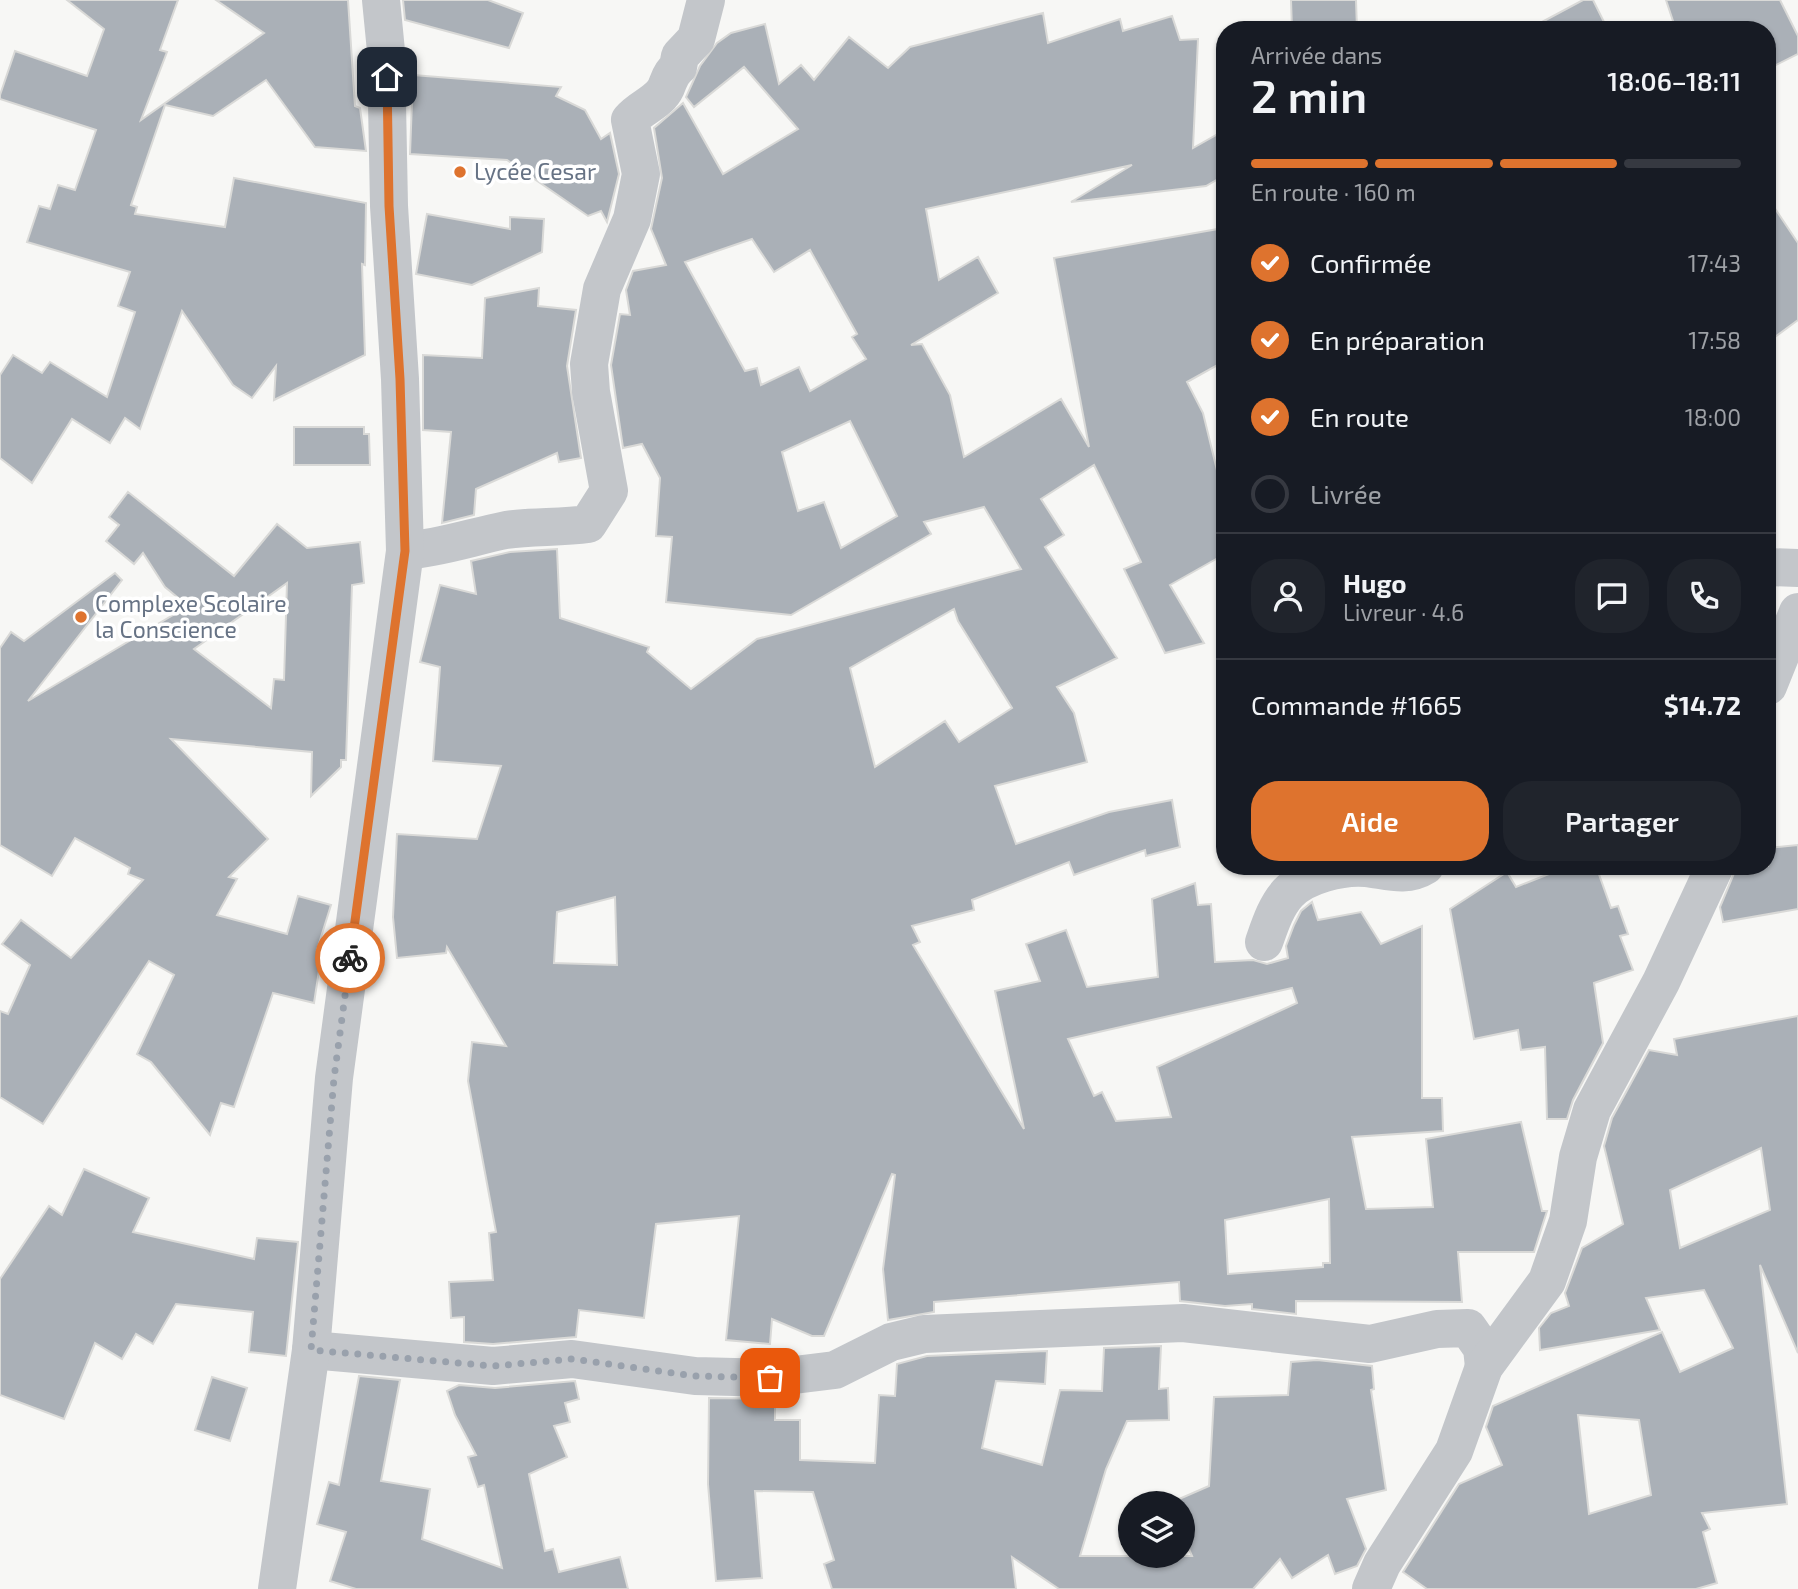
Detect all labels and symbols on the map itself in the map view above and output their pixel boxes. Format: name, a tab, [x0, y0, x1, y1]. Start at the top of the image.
pin	[357, 47, 417, 107]
place label: Lycée Cesar	[474, 157, 596, 185]
marker: Lycée Cesar	[452, 164, 468, 180]
place label: Complexe Scolaire la Conscience	[95, 589, 287, 643]
marker: Complexe Scolaire la Conscience	[73, 609, 89, 625]
courier	[315, 923, 385, 993]
pin	[740, 1348, 800, 1408]

